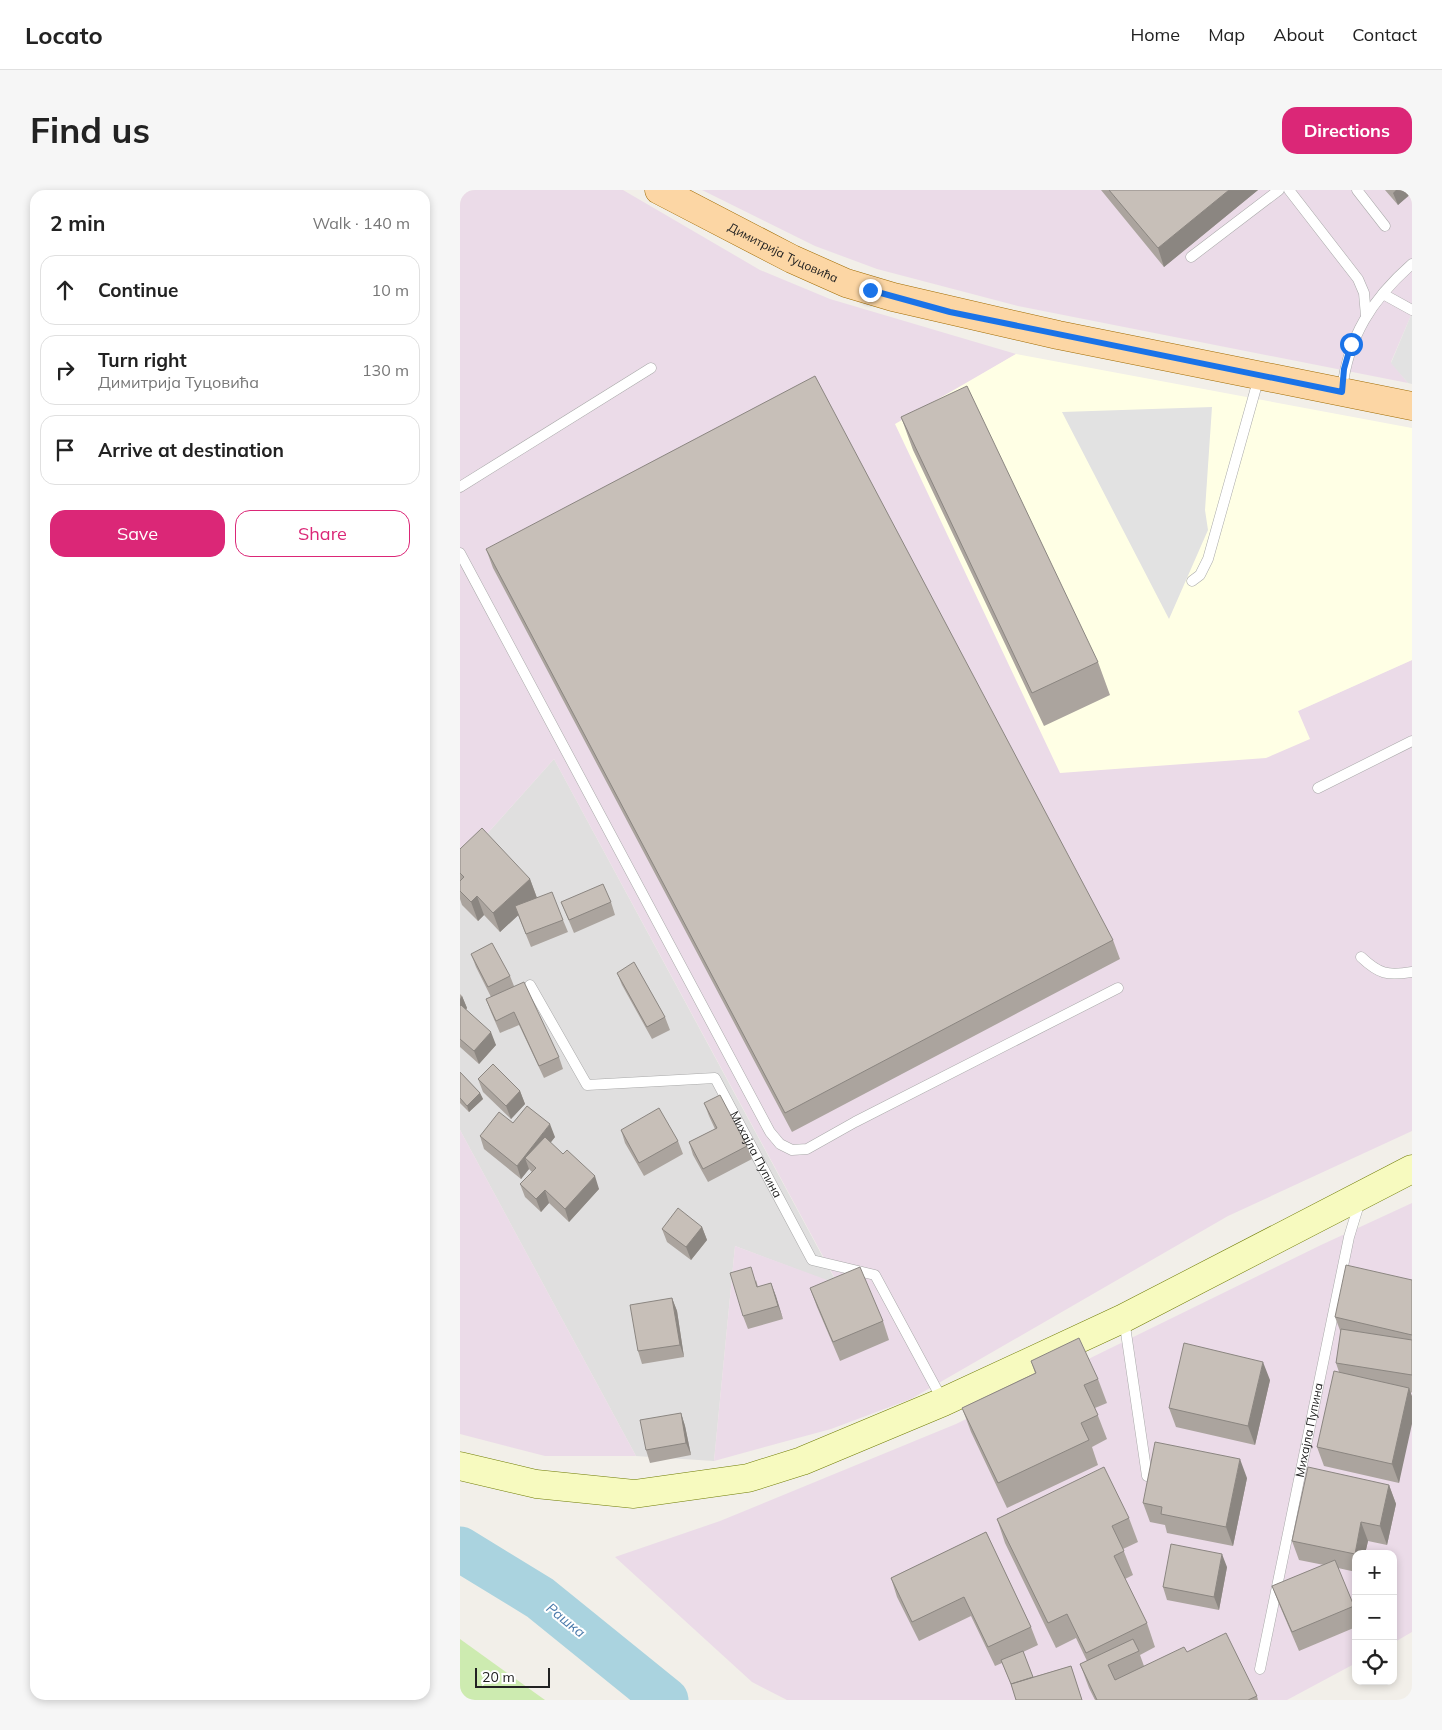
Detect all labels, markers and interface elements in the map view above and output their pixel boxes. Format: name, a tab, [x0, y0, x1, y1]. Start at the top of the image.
text: Locato	[25, 20, 103, 50]
text: Home	[1130, 23, 1180, 46]
text: Map	[1208, 23, 1245, 46]
text: About	[1273, 23, 1324, 46]
text: Contact	[1352, 23, 1417, 46]
button: Directions	[1282, 107, 1412, 154]
text: Find us	[30, 108, 150, 152]
text: 2 min	[50, 210, 105, 236]
text: Walk · 140 m	[312, 213, 410, 233]
street label: Димитрија Туцовића	[725, 219, 841, 286]
icon: ahead	[51, 276, 79, 304]
text: Continue	[98, 278, 178, 302]
route end	[859, 279, 882, 302]
text: 10 m	[372, 280, 409, 300]
route start	[1340, 333, 1363, 356]
text: Turn right	[98, 348, 187, 372]
icon: right	[51, 356, 79, 384]
text: 130 m	[362, 360, 409, 380]
text: Димитрија Туцовића	[98, 372, 259, 392]
icon: arrive	[51, 436, 79, 464]
text: Arrive at destination	[98, 438, 284, 462]
button: Save	[50, 510, 225, 557]
button: Share	[235, 510, 410, 557]
street label: Михајла Пупина	[727, 1108, 785, 1200]
street label: Михајла Пупина	[1292, 1381, 1326, 1479]
map controls	[1352, 1550, 1397, 1685]
button: +	[1352, 1550, 1397, 1595]
button: −	[1352, 1595, 1397, 1640]
water label: Рашка	[543, 1599, 590, 1641]
button: locate	[1352, 1640, 1397, 1685]
scale bar	[475, 1665, 550, 1688]
text: 20 m	[482, 1668, 515, 1686]

